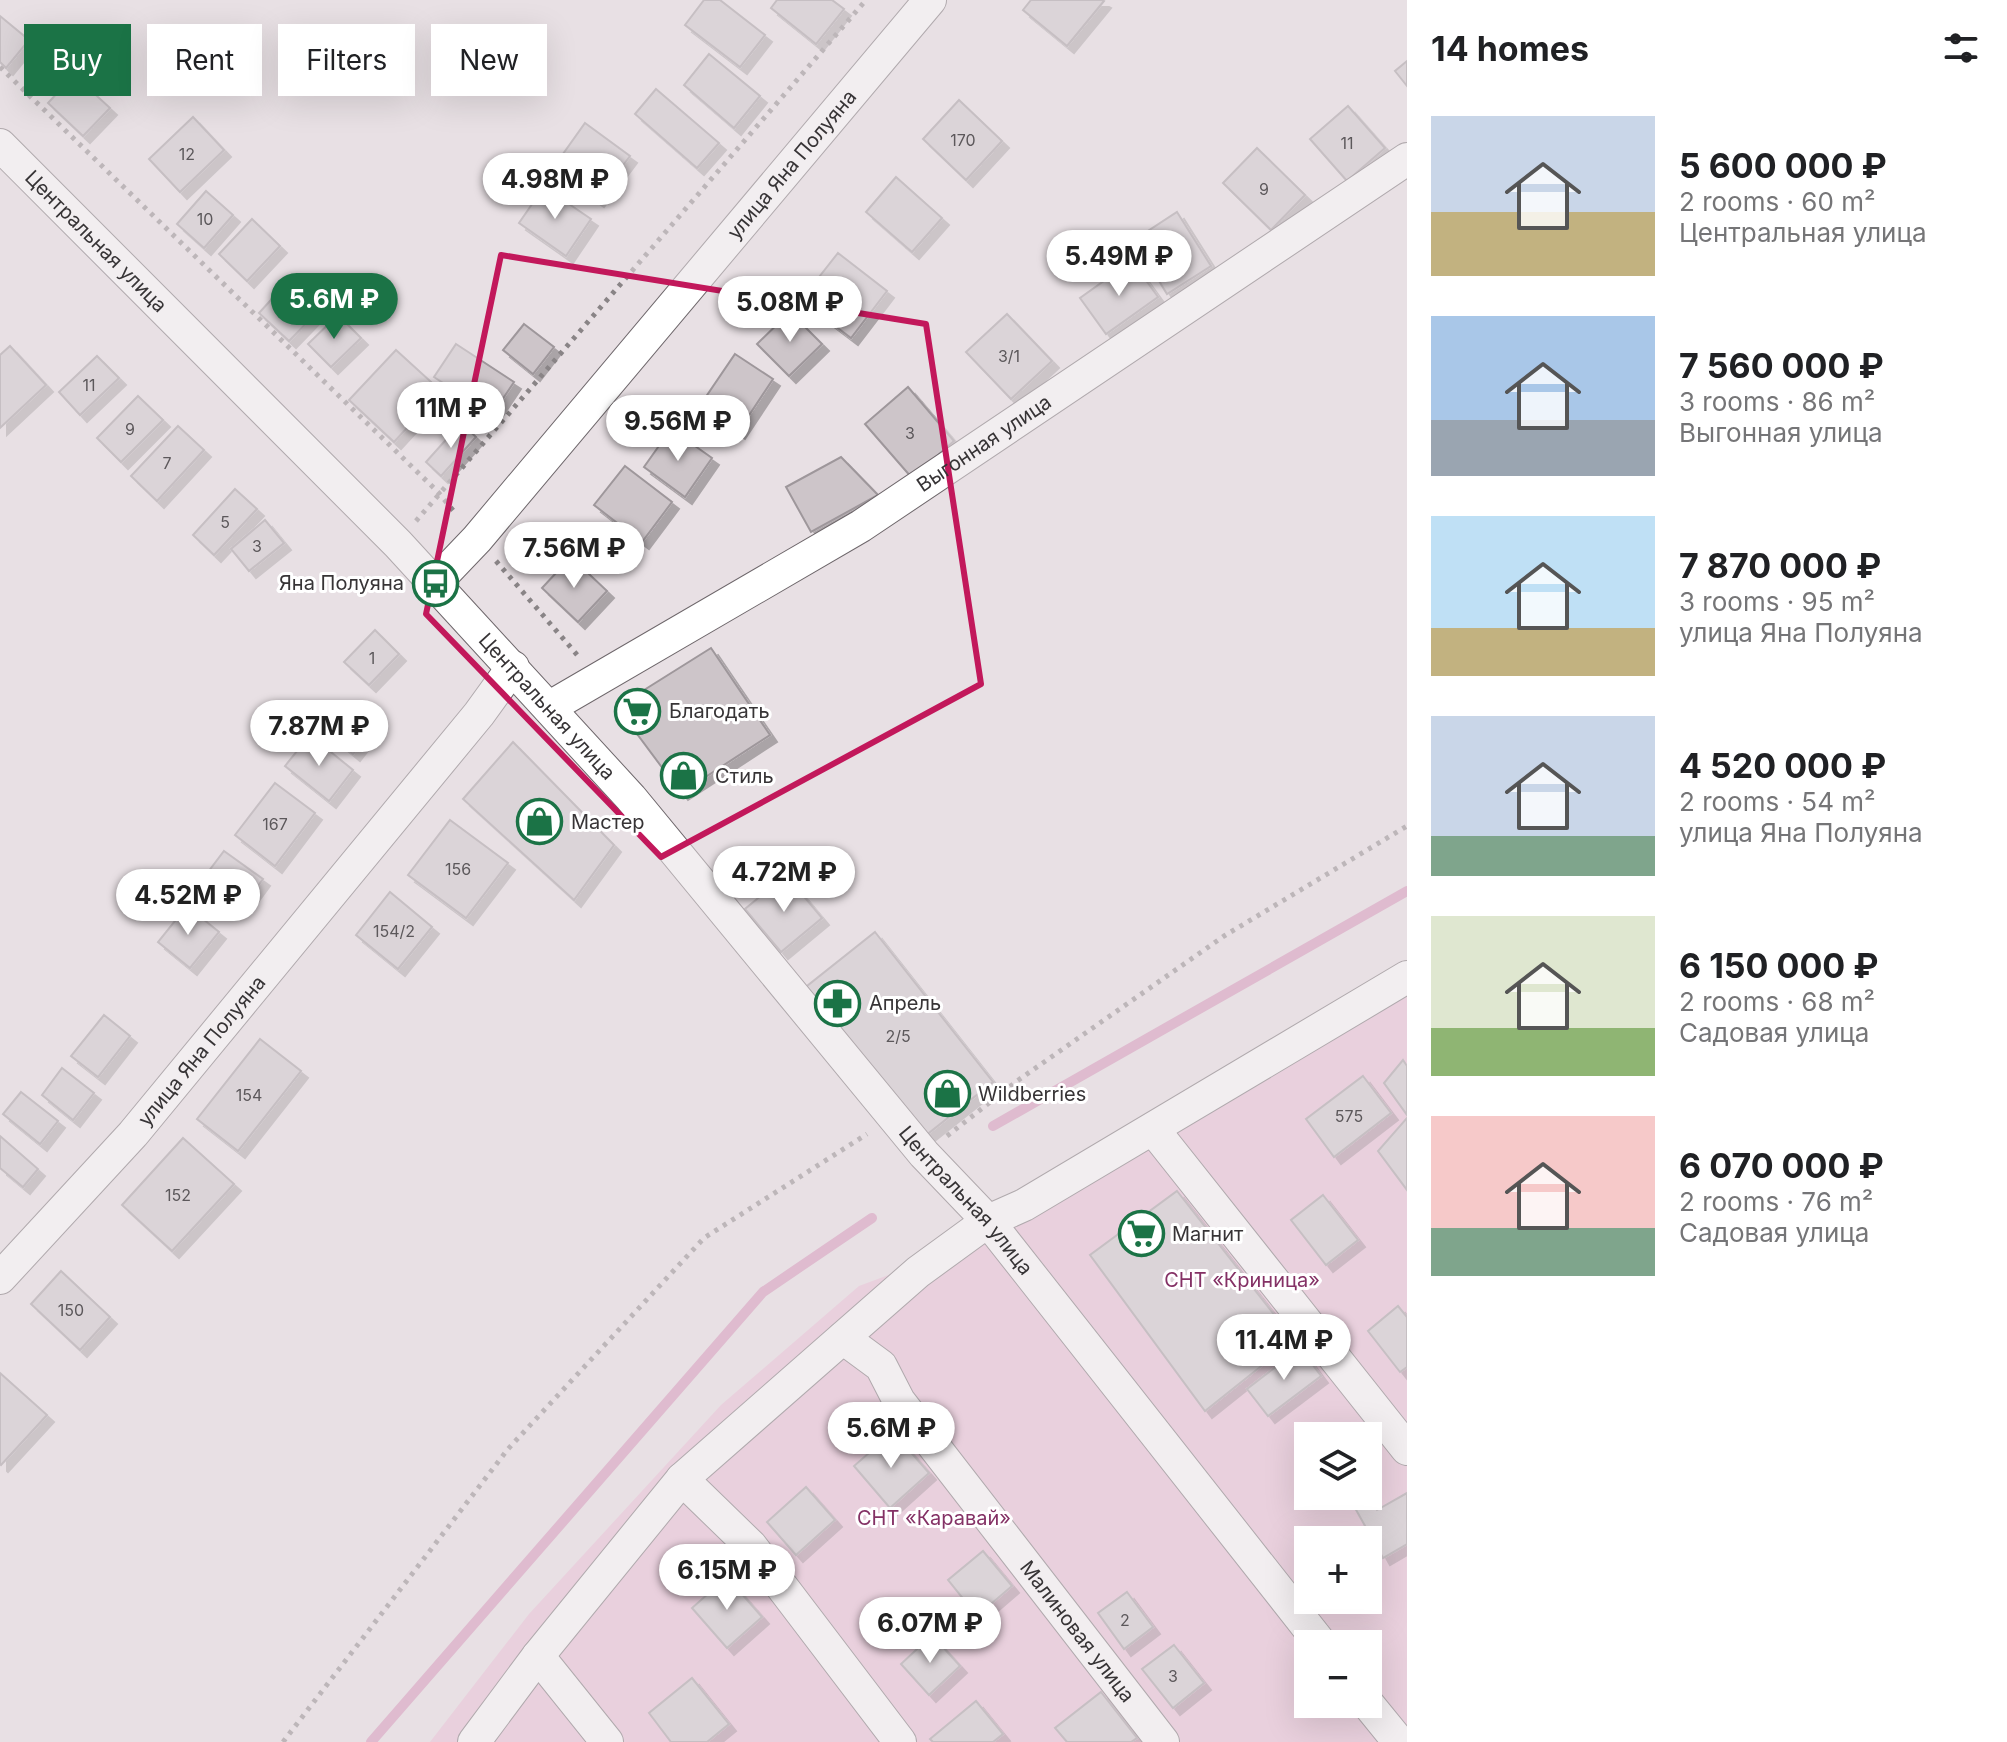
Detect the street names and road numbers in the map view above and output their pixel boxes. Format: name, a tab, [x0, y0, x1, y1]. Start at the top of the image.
street label: улица Яна Полуяна	[722, 85, 861, 244]
street label: Центральная улица	[20, 165, 172, 317]
street label: Выгонная улица	[912, 390, 1056, 497]
street label: Центральная улица	[474, 628, 620, 785]
street label: улица Яна Полуяна	[133, 971, 271, 1131]
street label: Центральная улица	[894, 1121, 1038, 1280]
street label: Малиновая улица	[1015, 1556, 1140, 1707]

